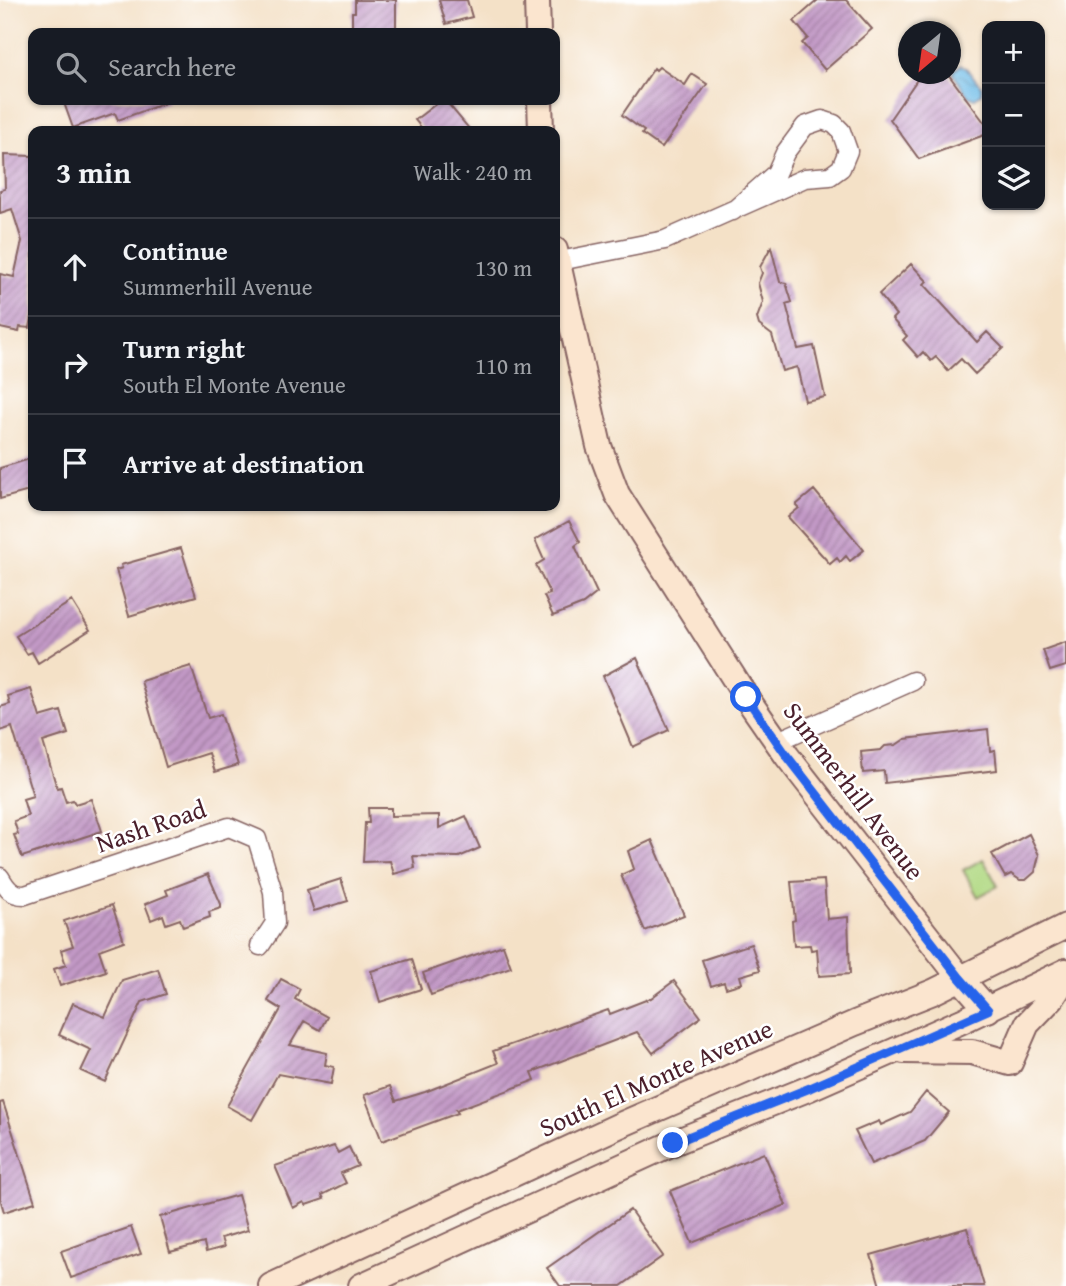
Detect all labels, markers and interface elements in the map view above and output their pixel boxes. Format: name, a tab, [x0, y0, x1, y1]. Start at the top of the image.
north arrow	[898, 21, 961, 84]
map controls	[982, 21, 1045, 210]
button: +	[982, 21, 1045, 84]
search box	[28, 28, 560, 105]
text: Search here	[108, 47, 236, 86]
icon: search	[52, 48, 90, 86]
button: −	[982, 84, 1045, 147]
button: layers	[982, 147, 1045, 210]
text: 3 min	[56, 150, 131, 194]
text: Walk · 240 m	[413, 155, 532, 188]
text: Continue	[123, 231, 228, 270]
icon: ahead	[56, 248, 94, 286]
text: 130 m	[475, 251, 532, 284]
text: Summerhill Avenue	[123, 270, 313, 303]
text: Turn right	[123, 329, 245, 368]
icon: right	[56, 346, 94, 384]
text: 110 m	[475, 349, 532, 382]
text: South El Monte Avenue	[123, 368, 346, 401]
icon: arrive	[56, 444, 94, 482]
text: Arrive at destination	[123, 444, 364, 483]
route start	[730, 681, 761, 712]
street label: Summerhill Avenue	[774, 693, 934, 888]
street label: Nash Road	[90, 788, 211, 863]
street label: South El Monte Avenue	[533, 1009, 779, 1147]
route end	[657, 1127, 688, 1158]

